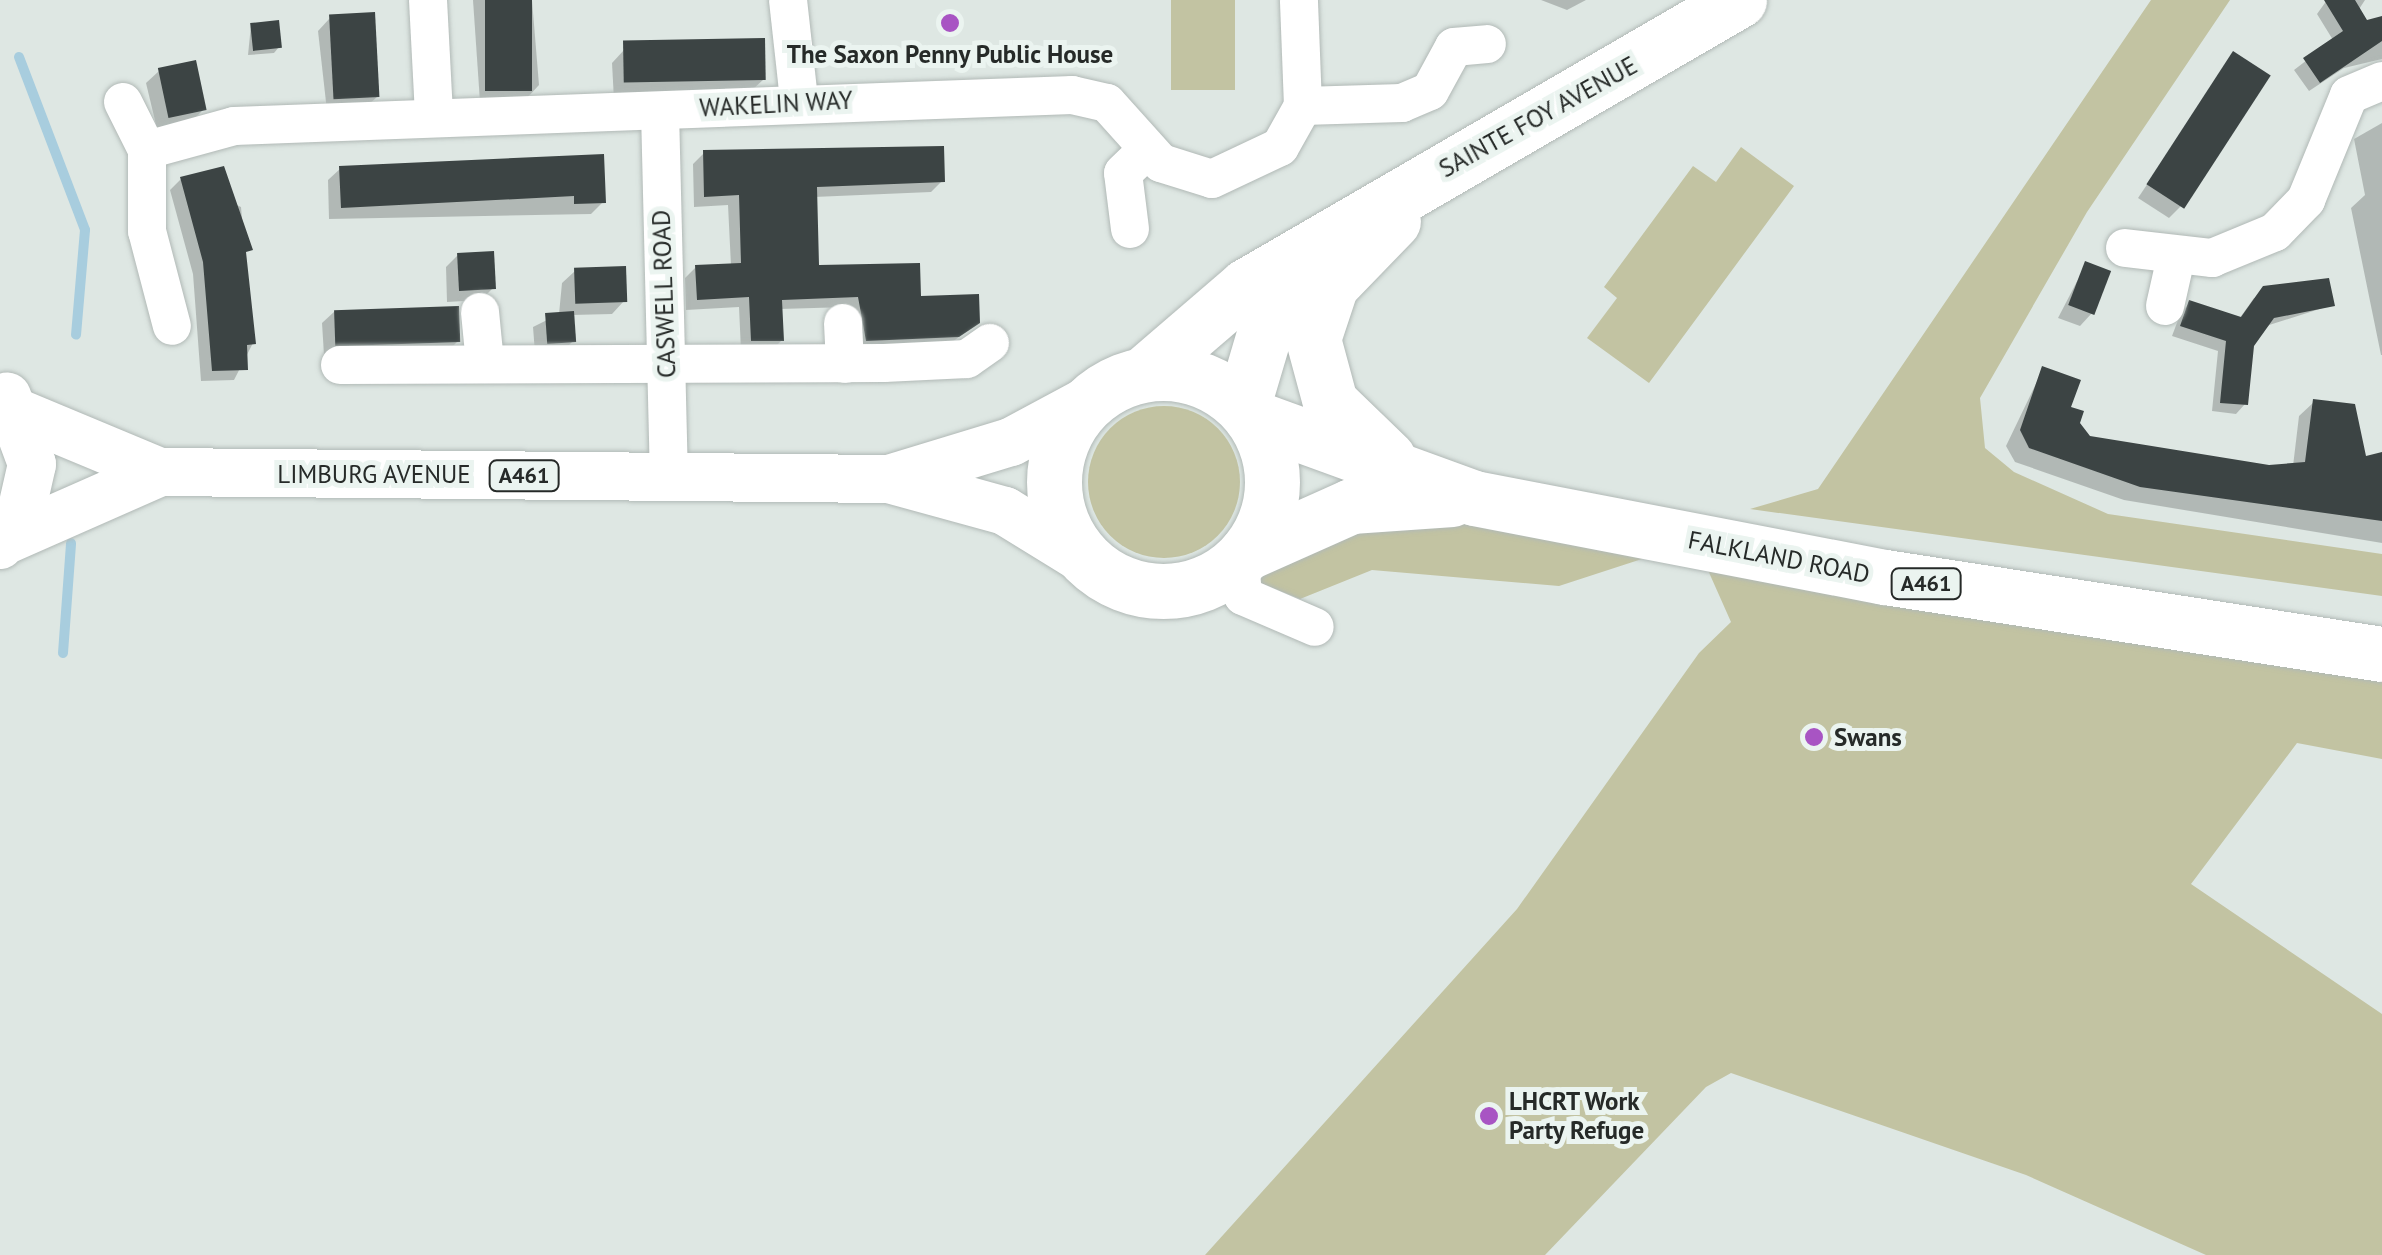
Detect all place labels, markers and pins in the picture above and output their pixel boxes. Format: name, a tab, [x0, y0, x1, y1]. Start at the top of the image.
marker: The Saxon Penny Public House	[939, 12, 961, 34]
place label: The Saxon Penny Public House	[786, 39, 1114, 69]
place label: Swans	[1834, 722, 1902, 752]
marker: Swans	[1803, 726, 1825, 748]
place label: LHCRT Work Party Refuge	[1509, 1087, 1645, 1146]
marker: LHCRT Work Party Refuge	[1478, 1105, 1500, 1127]

